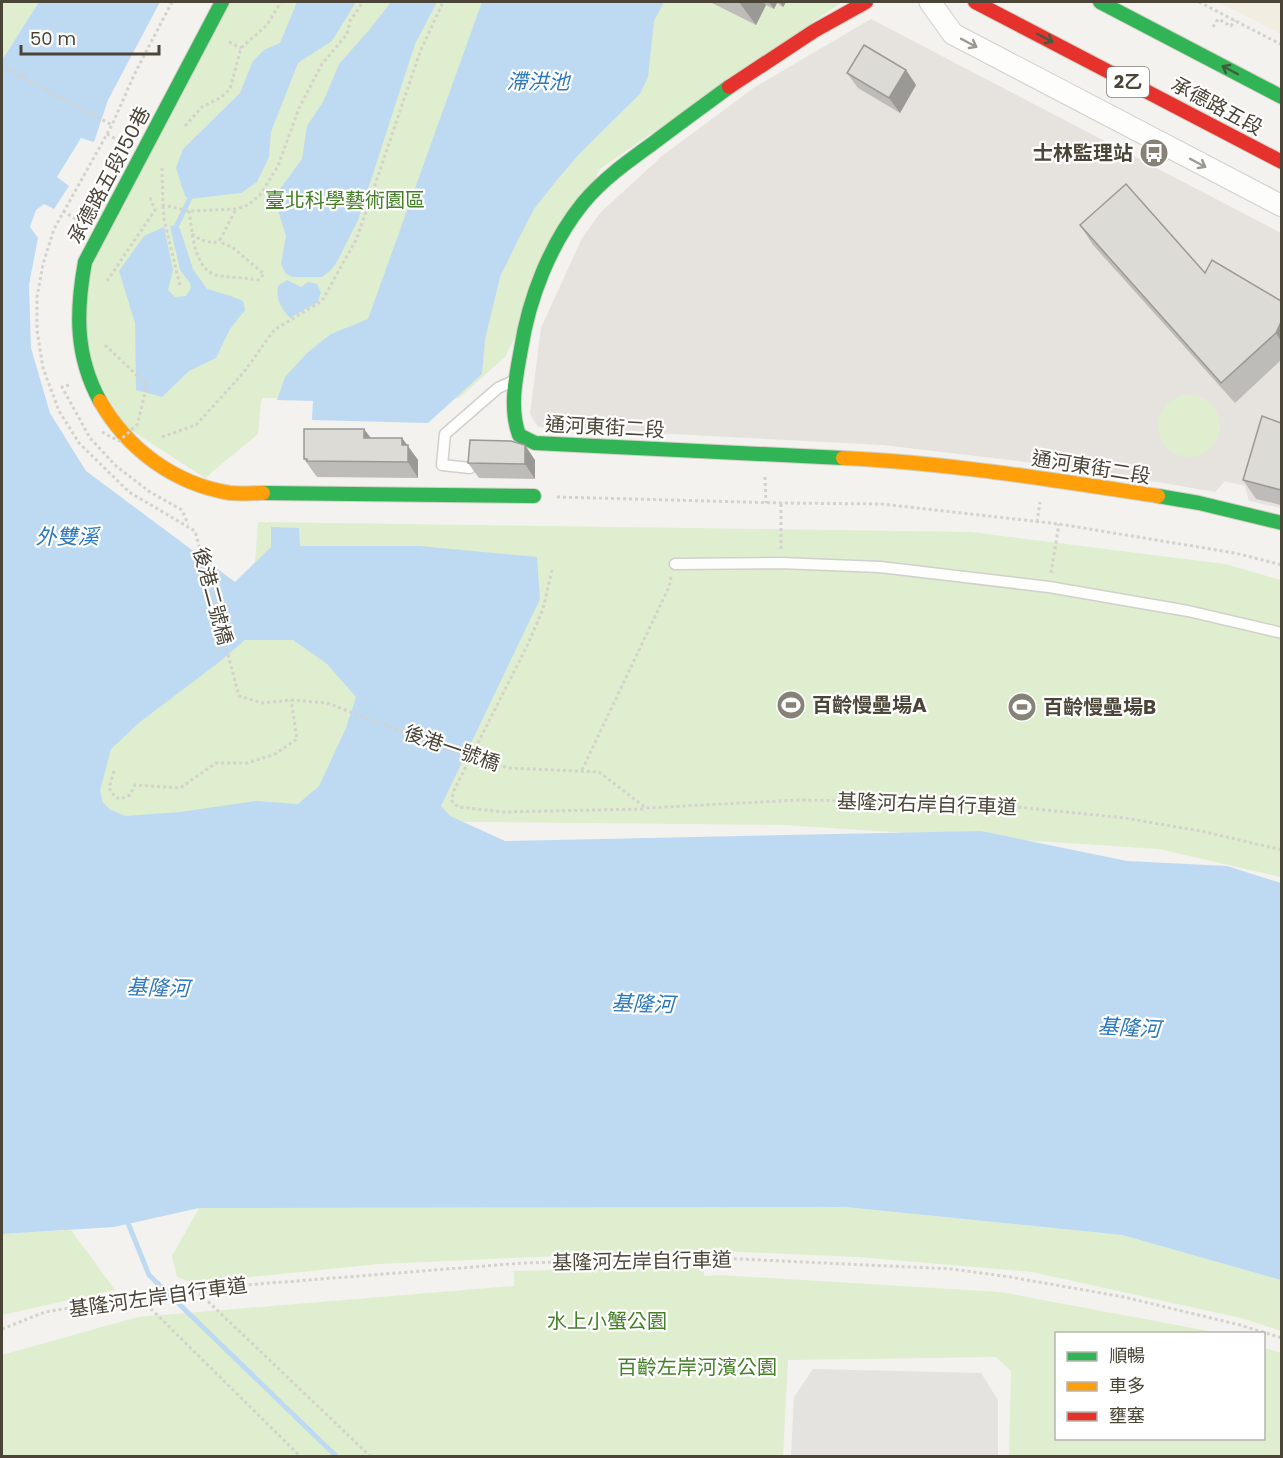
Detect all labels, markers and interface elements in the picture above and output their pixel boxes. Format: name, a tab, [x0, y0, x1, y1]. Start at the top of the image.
scale bar	[21, 18, 159, 56]
text: 50 m	[30, 26, 76, 51]
one-way arrow	[1036, 32, 1053, 44]
one-way arrow	[960, 37, 977, 49]
one-way arrow	[1221, 63, 1239, 75]
water label: 滯洪池	[507, 67, 571, 96]
road number: 2乙	[1107, 67, 1149, 97]
street label: 承德路五段	[1166, 70, 1268, 142]
street label: 承德路五段150巷	[61, 102, 157, 248]
bus stop icon: 士林監理站	[1138, 137, 1170, 169]
place label: 士林監理站	[1033, 139, 1133, 167]
one-way arrow	[1189, 157, 1207, 169]
park label: 臺北科學藝術園區	[265, 186, 425, 214]
street label: 通河東街二段	[544, 410, 666, 444]
street label: 通河東街二段	[1030, 444, 1152, 490]
water label: 外雙溪	[36, 522, 101, 551]
street label: 後港二號橋	[187, 544, 239, 648]
sports icon: 百齡慢壘場A	[775, 689, 807, 721]
place label: 百齡慢壘場A	[812, 691, 927, 719]
sports icon: 百齡慢壘場B	[1006, 691, 1038, 723]
place label: 百齡慢壘場B	[1043, 693, 1156, 721]
street label: 後港一號橋	[400, 718, 504, 778]
street label: 基隆河右岸自行車道	[837, 787, 1017, 821]
water label: 基隆河	[126, 972, 194, 1003]
water label: 基隆河	[611, 988, 679, 1019]
water label: 基隆河	[1097, 1011, 1165, 1044]
street label: 基隆河左岸自行車道	[552, 1245, 732, 1277]
street label: 基隆河左岸自行車道	[67, 1271, 249, 1323]
park label: 水上小蟹公園	[547, 1307, 667, 1335]
legend	[1055, 1332, 1265, 1440]
text: 順暢	[1109, 1343, 1145, 1368]
park label: 百齡左岸河濱公園	[617, 1353, 777, 1381]
text: 車多	[1109, 1373, 1145, 1398]
text: 壅塞	[1109, 1403, 1145, 1428]

